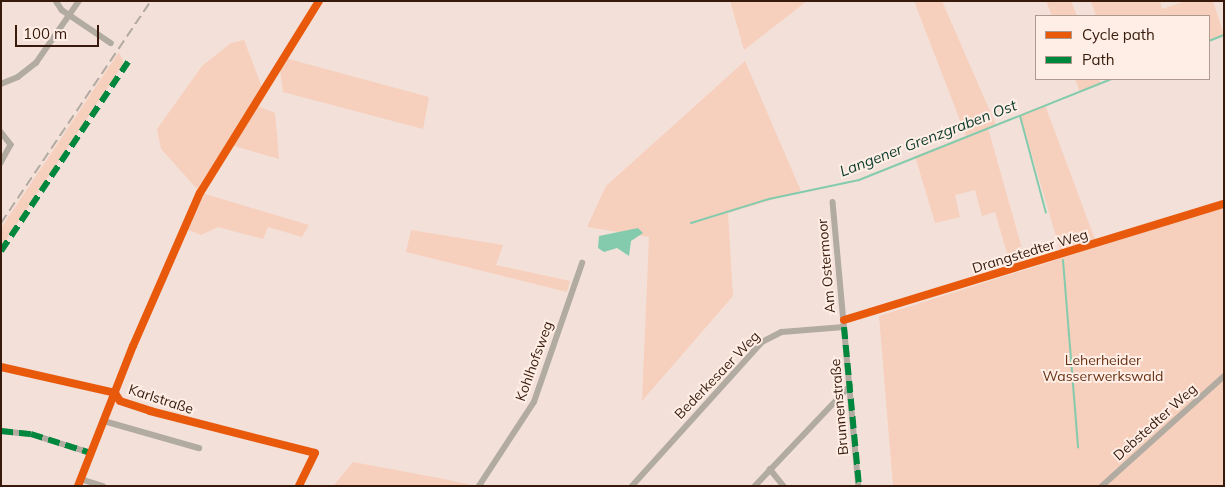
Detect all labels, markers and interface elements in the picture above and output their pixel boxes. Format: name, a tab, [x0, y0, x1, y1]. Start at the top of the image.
scale bar	[18, 15, 101, 47]
legend	[1035, 15, 1210, 80]
text: 100 m	[23, 24, 67, 43]
text: Cycle path	[1082, 25, 1155, 44]
text: Path	[1082, 50, 1114, 69]
water label: Langener Grenzgraben Ost	[837, 96, 1019, 180]
street label: Am Ostermoor	[814, 218, 838, 314]
street label: Drangstedter Weg	[970, 225, 1090, 277]
street label: Kohlhofsweg	[512, 319, 556, 403]
street label: Bederkesaer Weg	[671, 328, 763, 422]
park label: Leherheider Wasserwerkswald	[1043, 352, 1163, 384]
street label: Brunnenstraße	[826, 358, 852, 456]
street label: Debstedter Weg	[1110, 380, 1200, 464]
street label: Karlstraße	[126, 381, 196, 417]

